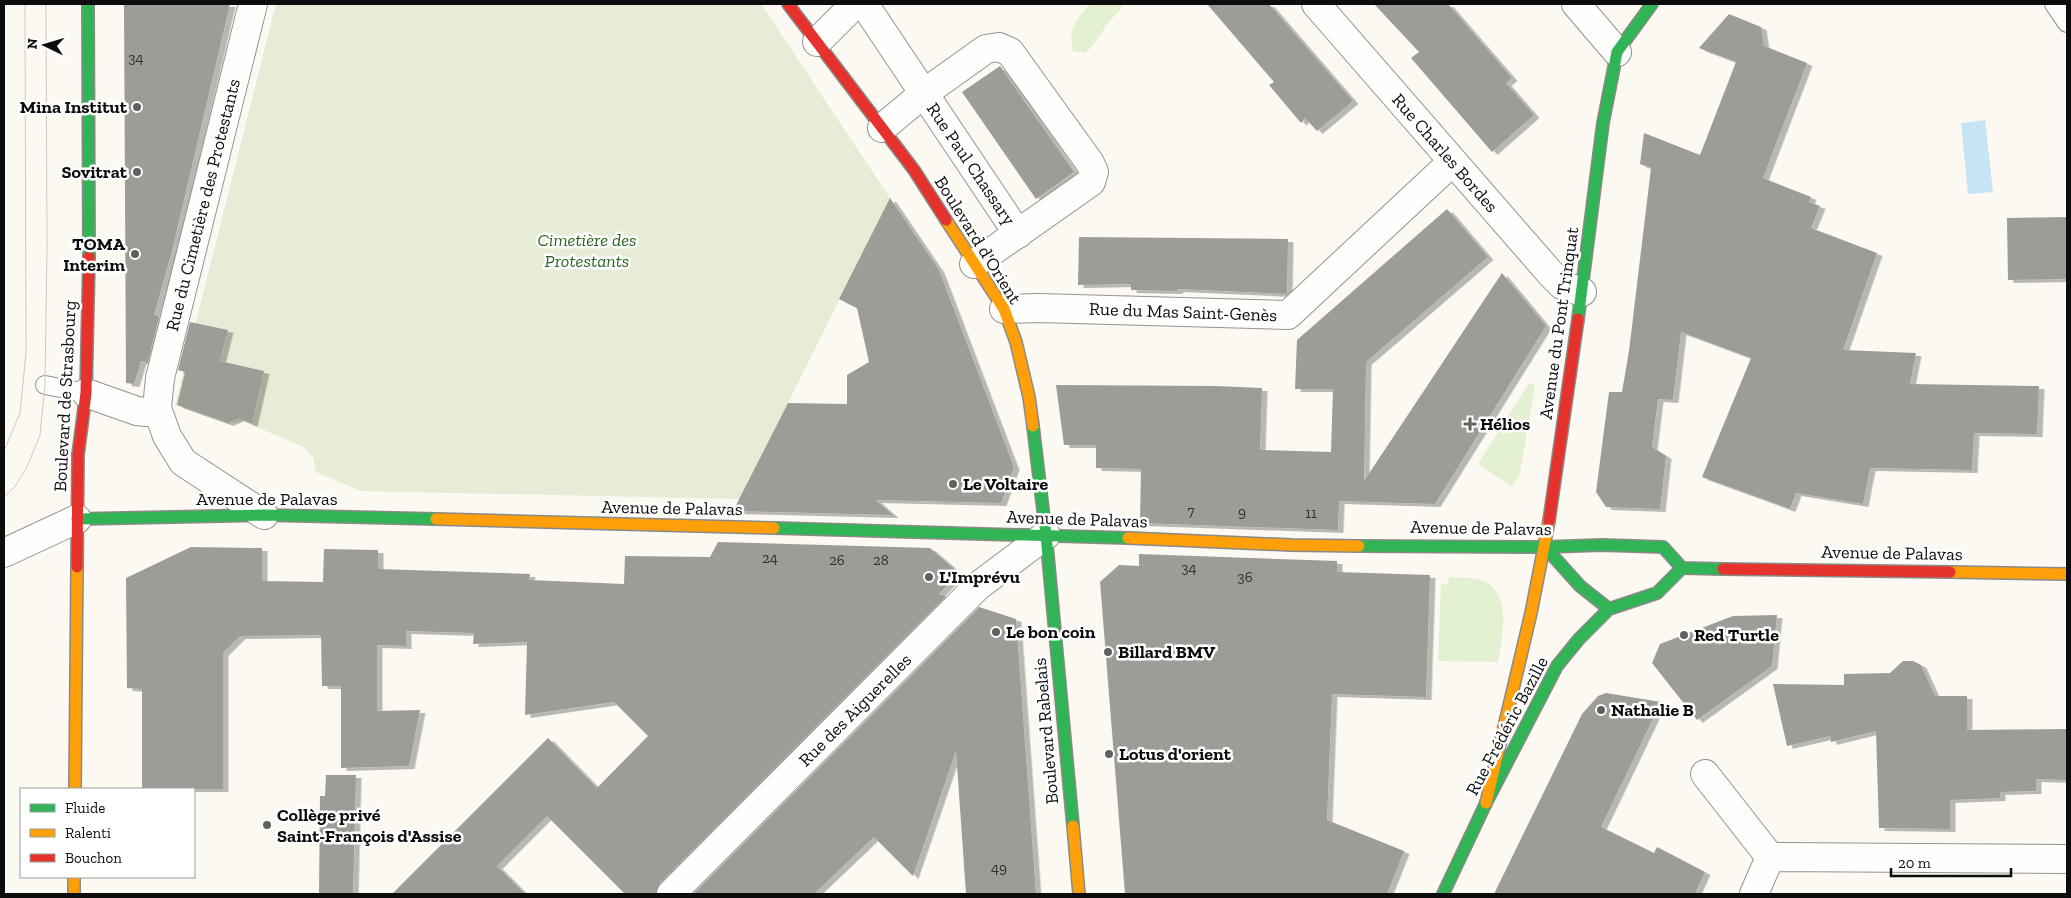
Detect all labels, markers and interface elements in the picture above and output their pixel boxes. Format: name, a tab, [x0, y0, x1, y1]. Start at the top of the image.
north arrow	[20, 20, 70, 70]
text: N	[24, 38, 42, 50]
house number: 34	[128, 49, 144, 67]
street label: Rue du Cimetière des Protestants	[161, 76, 245, 334]
street label: Rue Charles Bordes	[1387, 89, 1503, 217]
place label: Mina Institut	[20, 96, 128, 118]
street label: Rue Paul Chassary	[922, 98, 1021, 230]
marker: Mina Institut	[131, 101, 143, 113]
place label: Sovitrat	[62, 161, 128, 183]
marker: Sovitrat	[131, 166, 143, 178]
street label: Boulevard d'Orient	[930, 172, 1026, 308]
street label: Avenue du Pont Trinquat	[1535, 225, 1583, 421]
park label: Cimetière des Protestants	[537, 229, 637, 272]
place label: TOMA Interim	[63, 233, 126, 276]
marker: TOMA Interim	[129, 248, 141, 260]
street label: Rue du Mas Saint-Genès	[1089, 298, 1278, 326]
street label: Boulevard de Strasbourg	[49, 300, 81, 492]
place label: Hélios	[1480, 413, 1530, 435]
marker: Hélios	[1464, 418, 1476, 430]
place label: Le Voltaire	[963, 473, 1049, 495]
marker: Le Voltaire	[947, 478, 959, 490]
street label: Avenue de Palavas	[196, 488, 338, 510]
street label: Avenue de Palavas	[601, 496, 743, 520]
house number: 7	[1187, 502, 1195, 520]
house number: 9	[1238, 503, 1246, 521]
house number: 11	[1305, 504, 1317, 522]
street label: Avenue de Palavas	[1006, 506, 1148, 532]
street label: Avenue de Palavas	[1410, 516, 1552, 540]
street label: Avenue de Palavas	[1821, 541, 1963, 565]
house number: 24	[762, 549, 778, 567]
house number: 26	[829, 551, 845, 569]
house number: 28	[873, 551, 889, 569]
house number: 34	[1181, 559, 1197, 577]
place label: L'Imprévu	[939, 566, 1020, 588]
house number: 36	[1237, 568, 1253, 586]
marker: L'Imprévu	[923, 571, 935, 583]
place label: Le bon coin	[1006, 621, 1096, 643]
place label: Red Turtle	[1694, 624, 1779, 646]
marker: Le bon coin	[990, 626, 1002, 638]
marker: Red Turtle	[1678, 629, 1690, 641]
place label: Billard BMV	[1118, 641, 1216, 663]
marker: Billard BMV	[1102, 646, 1114, 658]
street label: Rue des Aiguerelles	[794, 649, 916, 771]
street label: Rue Frédéric Bazille	[1461, 653, 1553, 799]
street label: Boulevard Rabelais	[1029, 657, 1063, 805]
place label: Nathalie B	[1611, 699, 1694, 721]
marker: Nathalie B	[1595, 704, 1607, 716]
place label: Lotus d'orient	[1119, 743, 1232, 765]
marker: Lotus d'orient	[1103, 748, 1115, 760]
legend	[20, 788, 195, 878]
text: Fluide	[65, 799, 105, 817]
place label: Collège privé Saint-François d'Assise	[277, 804, 462, 847]
marker: Collège privé Saint-François d'Assise	[261, 819, 273, 831]
text: Ralenti	[65, 824, 111, 842]
scale bar	[1891, 846, 2011, 878]
text: Bouchon	[65, 849, 122, 867]
text: 20 m	[1898, 854, 1931, 872]
house number: 49	[991, 859, 1007, 877]

